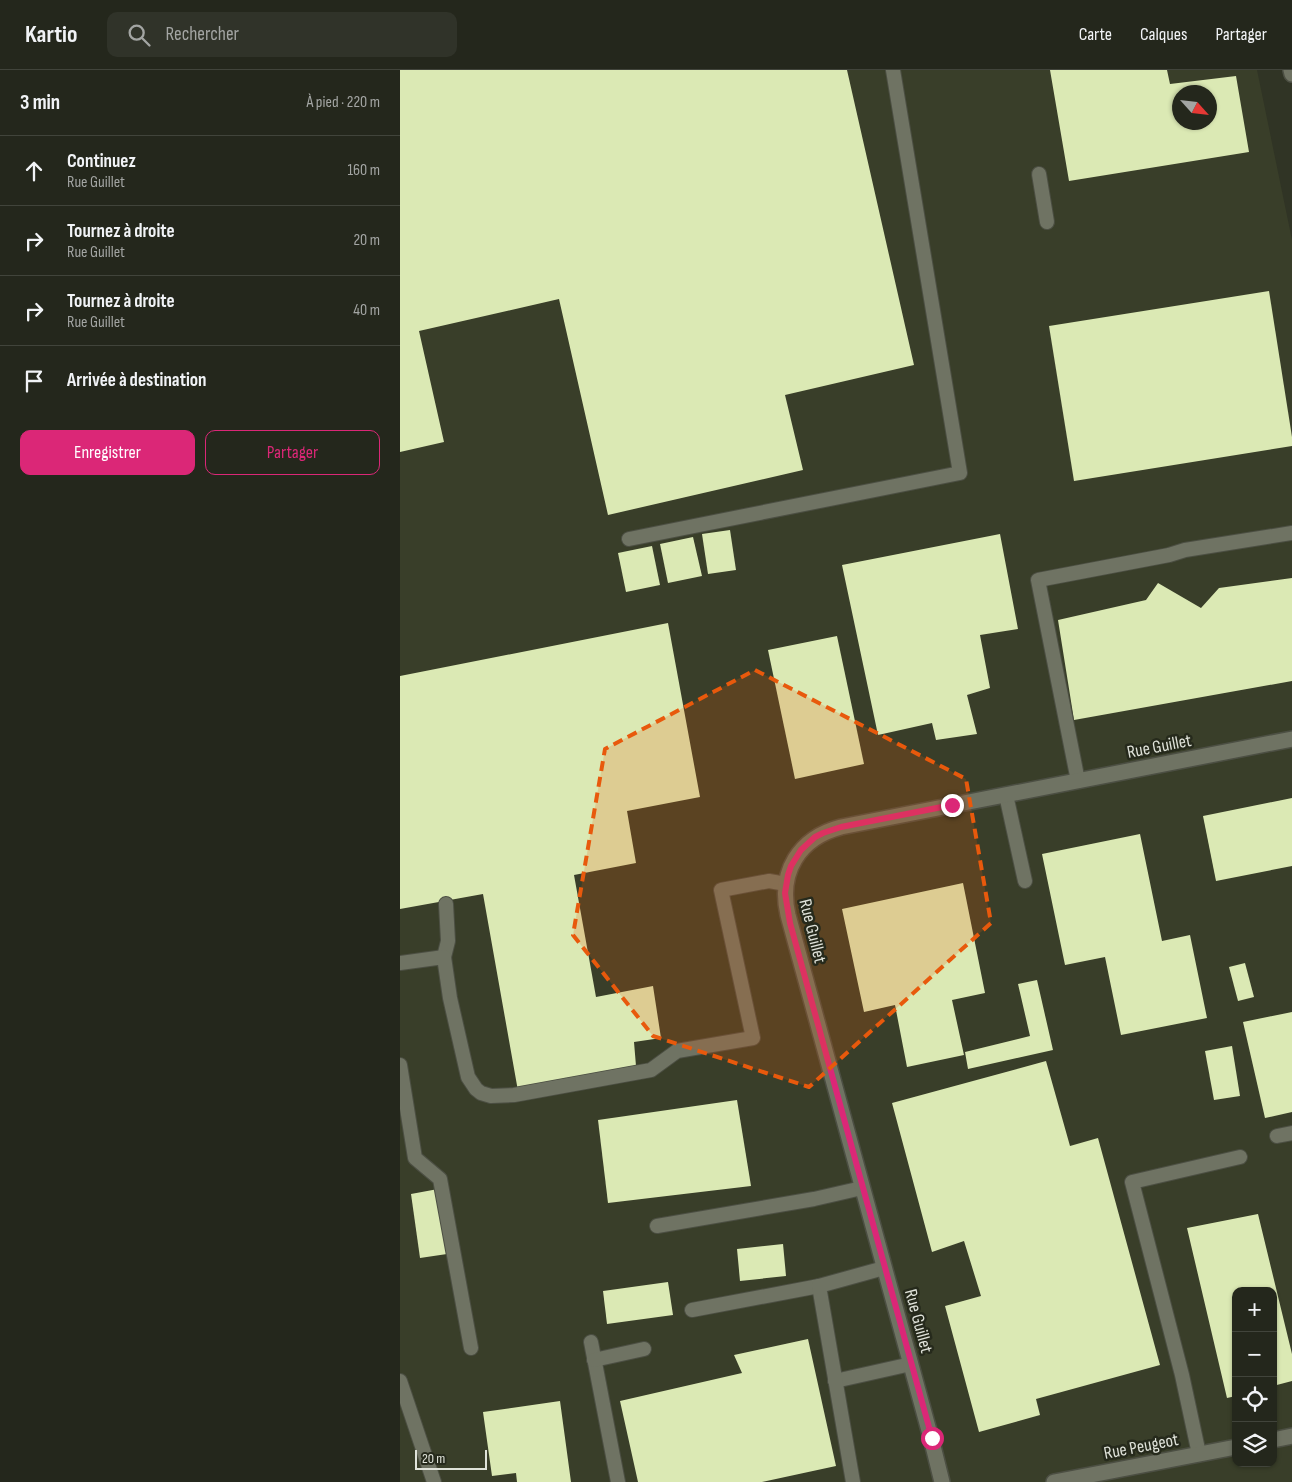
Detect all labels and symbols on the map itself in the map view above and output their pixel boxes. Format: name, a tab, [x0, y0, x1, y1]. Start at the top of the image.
north arrow	[1172, 85, 1217, 130]
street label: Rue Guillet	[1125, 730, 1194, 763]
route end	[941, 794, 964, 817]
street label: Rue Guillet	[794, 897, 831, 966]
street label: Rue Guillet	[900, 1287, 937, 1356]
route start	[921, 1427, 944, 1450]
street label: Rue Peugeot	[1102, 1429, 1181, 1464]
scale bar	[415, 1447, 488, 1470]

